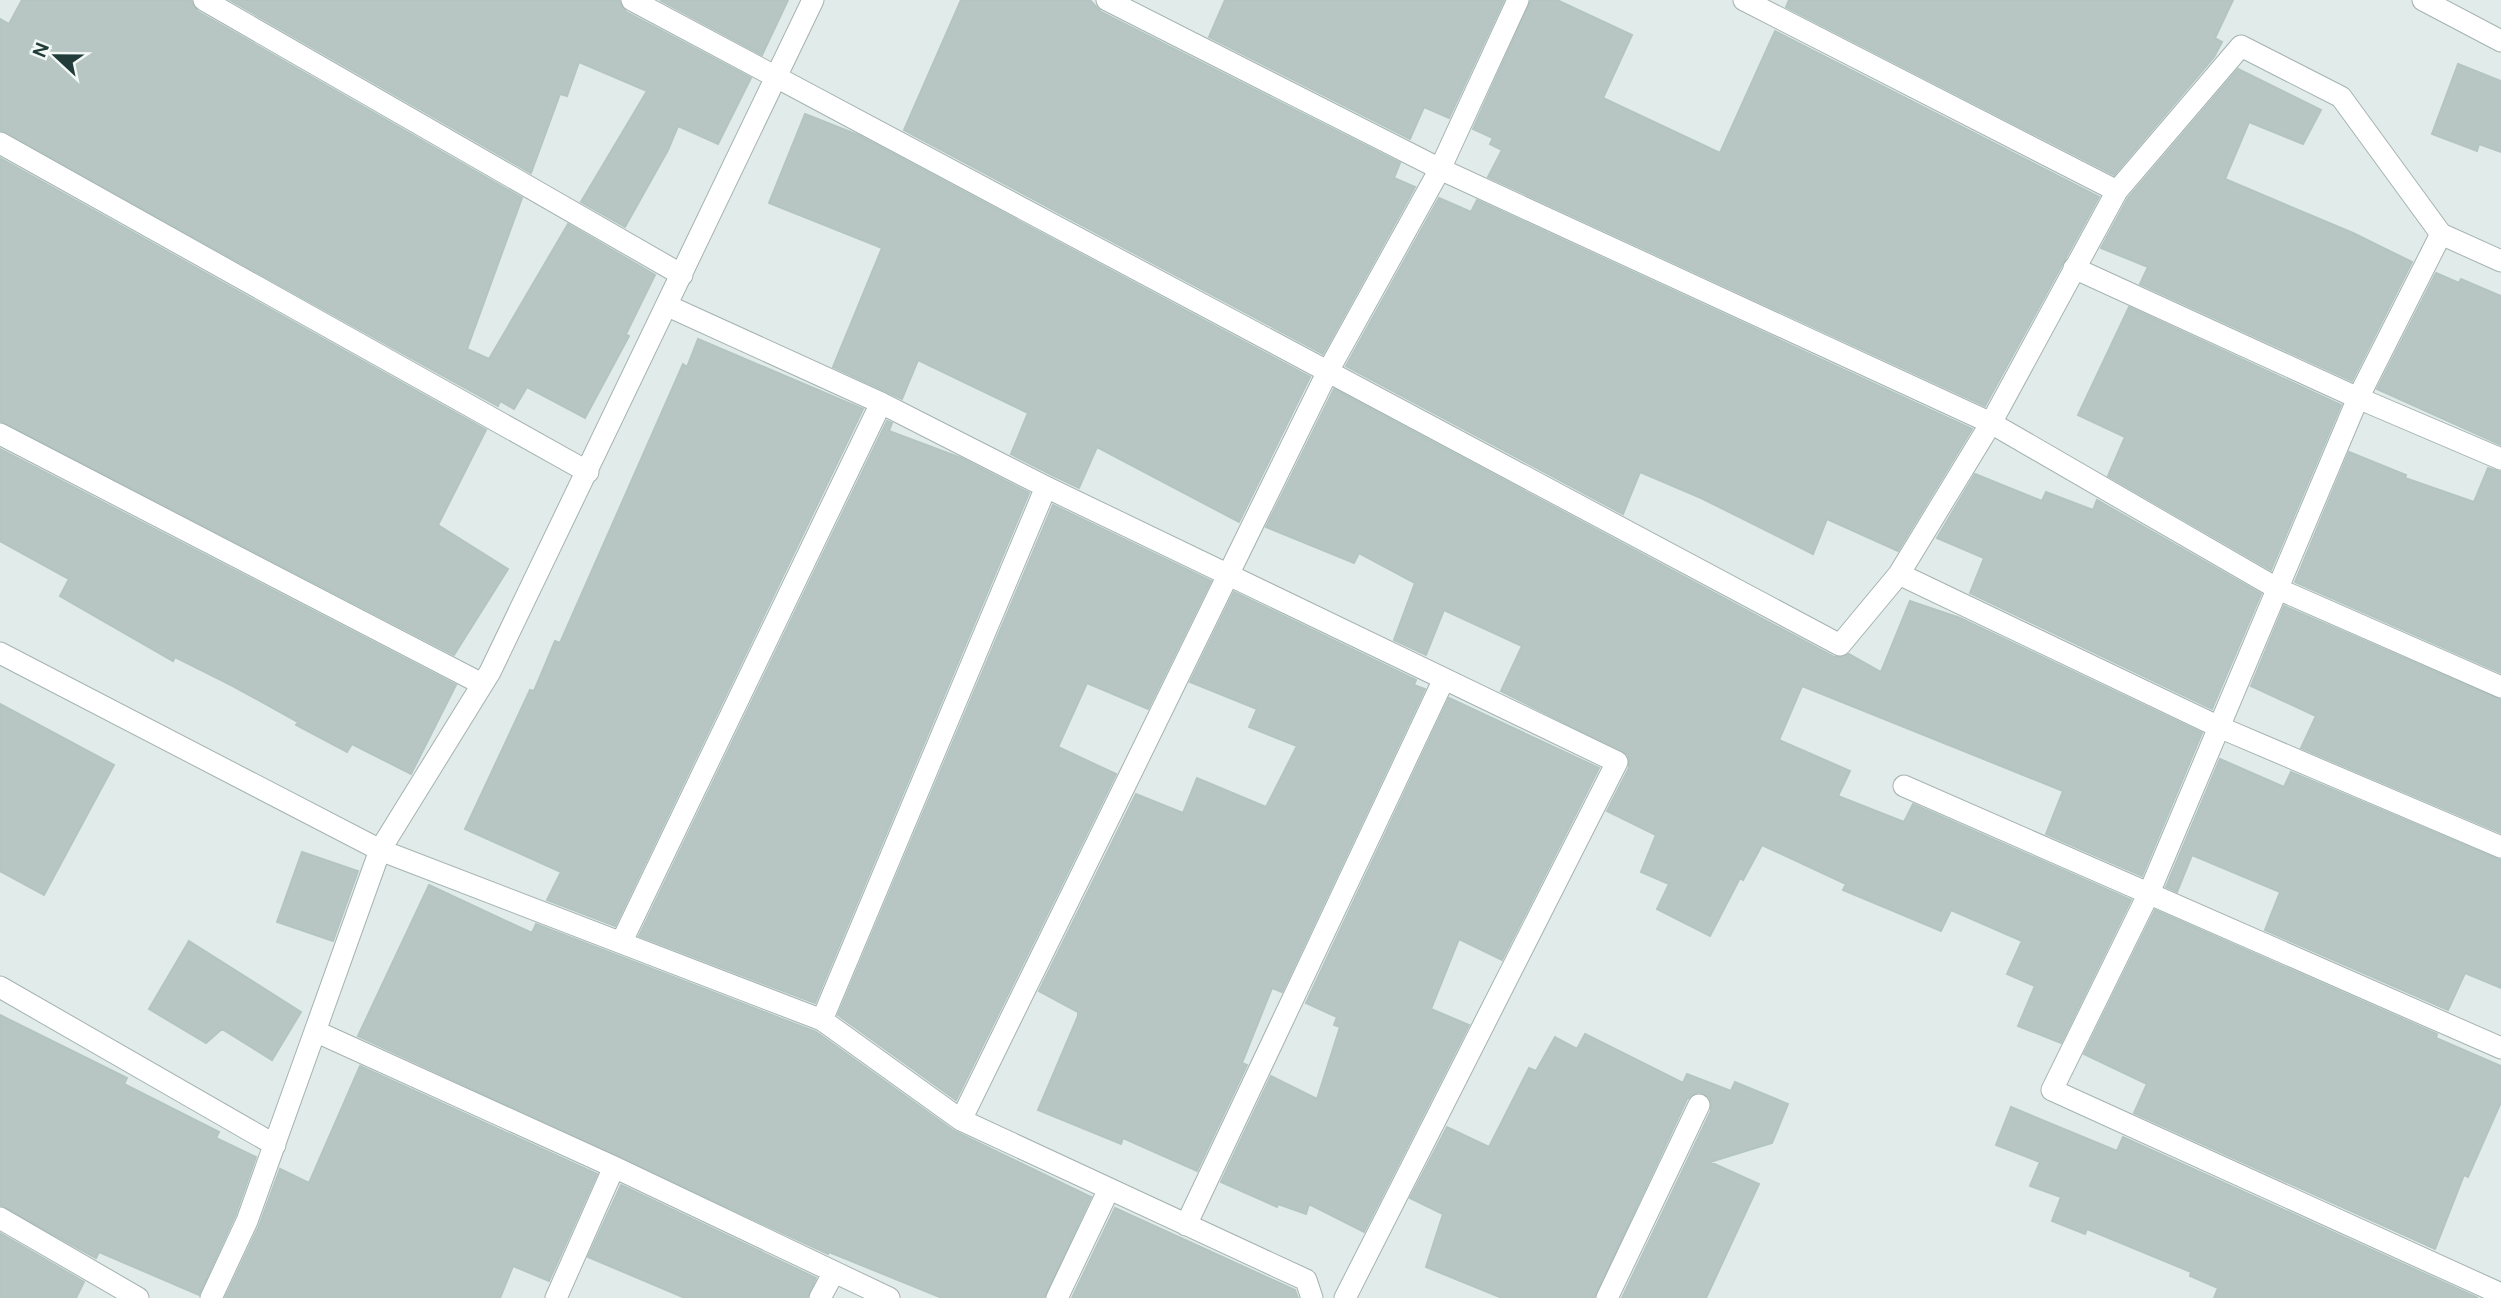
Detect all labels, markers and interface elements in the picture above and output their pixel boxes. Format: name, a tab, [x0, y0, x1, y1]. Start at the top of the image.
north arrow	[21, 21, 91, 91]
text: N	[27, 39, 55, 61]

